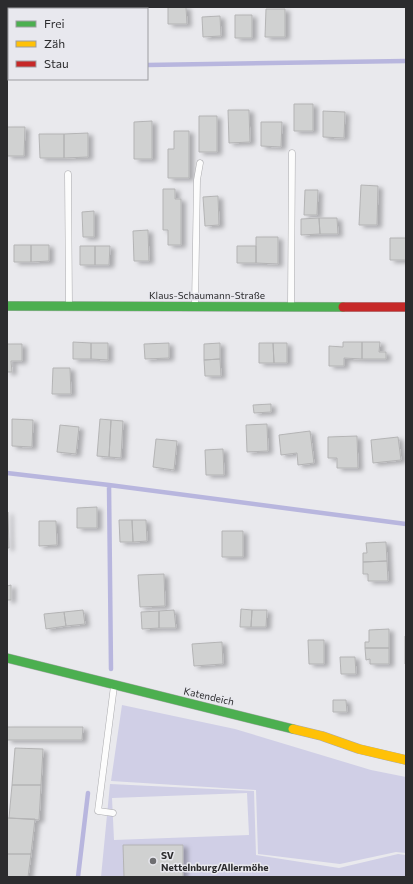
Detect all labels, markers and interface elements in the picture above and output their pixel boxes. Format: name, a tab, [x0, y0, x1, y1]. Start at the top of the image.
legend	[8, 8, 148, 80]
text: Frei	[44, 16, 65, 30]
text: Zäh	[44, 36, 65, 50]
text: Stau	[44, 56, 69, 70]
street label: Klaus-Schaumann-Straße	[149, 289, 265, 301]
street label: Katendeich	[183, 684, 235, 708]
place label: SV Nettelnburg/Allermöhe	[161, 849, 268, 873]
marker: SV Nettelnburg/Allermöhe	[148, 856, 158, 866]

